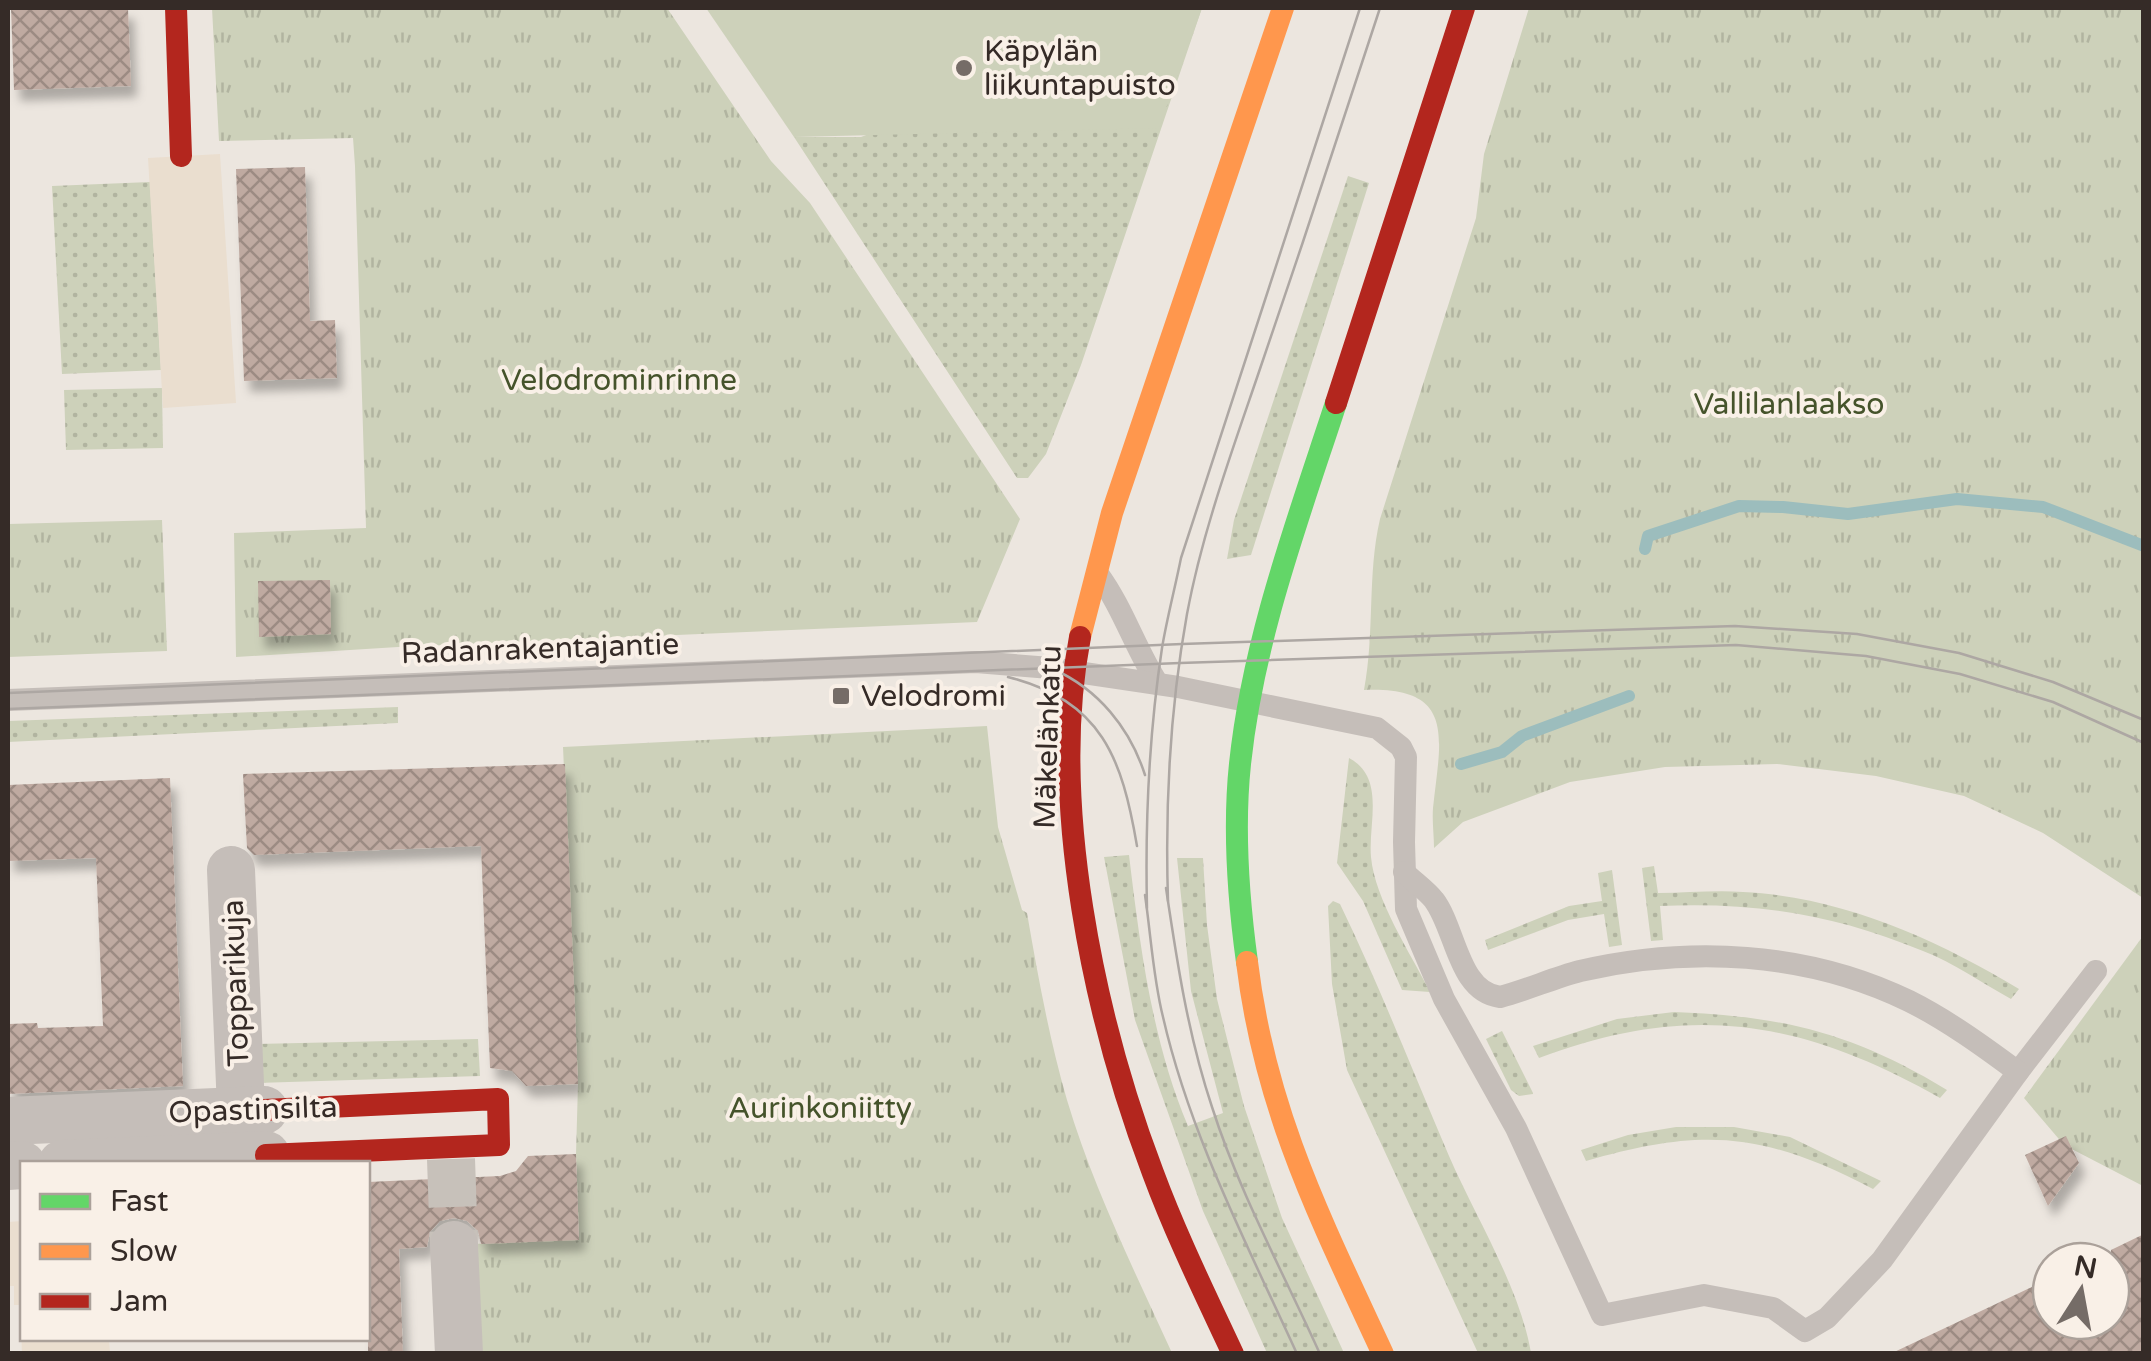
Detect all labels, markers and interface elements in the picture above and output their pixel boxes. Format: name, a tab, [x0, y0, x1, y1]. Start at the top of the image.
place label: Käpylän liikuntapuisto	[984, 33, 1176, 104]
marker: Käpylän liikuntapuisto	[953, 57, 975, 79]
park label: Velodrominrinne	[501, 362, 737, 399]
park label: Vallilanlaakso	[1693, 386, 1885, 423]
street label: Radanrakentajantie	[400, 626, 680, 672]
street label: Mäkelänkatu	[1026, 645, 1070, 829]
place label: Velodromi	[861, 678, 1006, 715]
marker: Velodromi	[830, 685, 852, 707]
street label: Topparikuja	[215, 899, 257, 1067]
street label: Opastinsilta	[168, 1089, 338, 1131]
park label: Aurinkoniitty	[728, 1090, 912, 1127]
legend	[20, 1161, 370, 1341]
text: Fast	[110, 1183, 169, 1220]
text: Slow	[110, 1233, 178, 1270]
north arrow	[2031, 1241, 2131, 1341]
text: N	[2071, 1249, 2100, 1286]
text: Jam	[110, 1283, 168, 1320]

